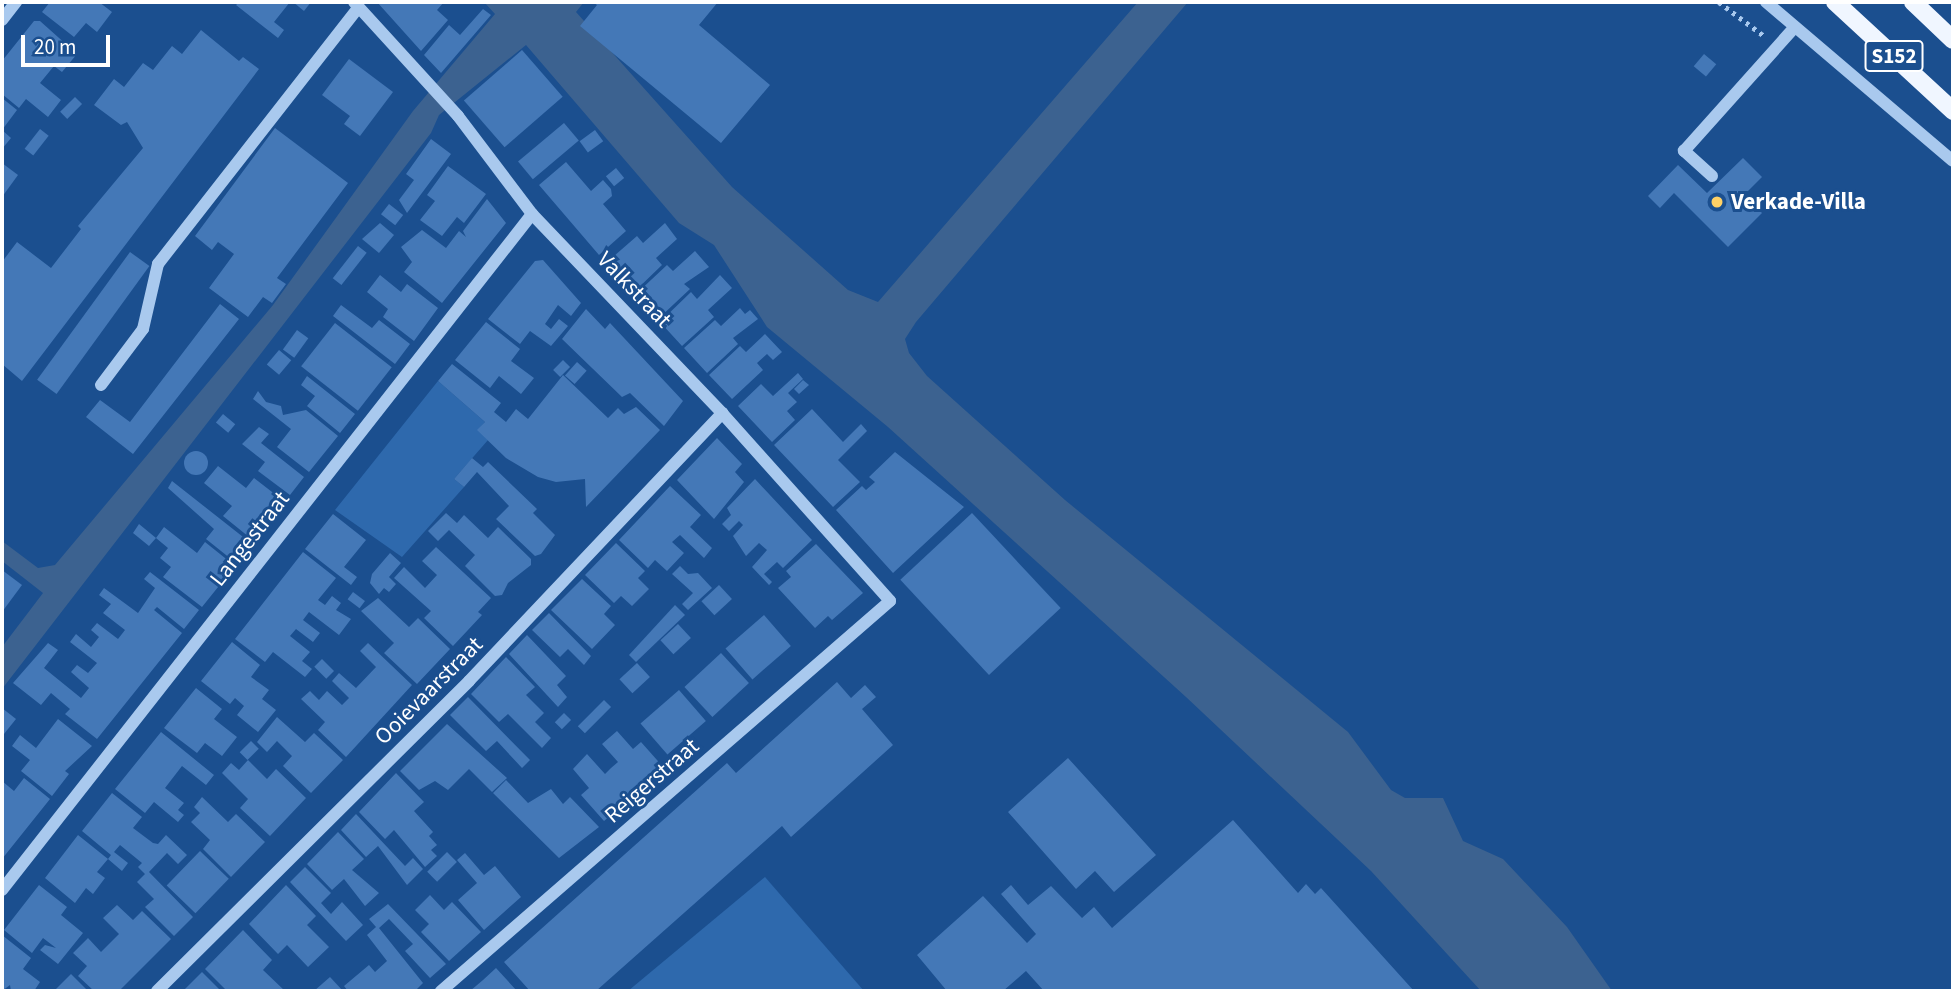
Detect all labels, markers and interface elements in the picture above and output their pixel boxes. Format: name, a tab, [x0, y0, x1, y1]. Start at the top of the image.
scale bar	[24, 21, 114, 65]
text: 20 m	[34, 32, 76, 62]
road number: S152	[1864, 38, 1924, 74]
place label: Verkade-Villa	[1731, 188, 1866, 216]
marker: Verkade-Villa	[1709, 194, 1725, 210]
street label: Valkstraat	[591, 246, 677, 334]
street label: Langestraat	[204, 486, 296, 592]
street label: Ooievaarstraat	[369, 631, 489, 751]
street label: Reigerstraat	[599, 733, 705, 829]

